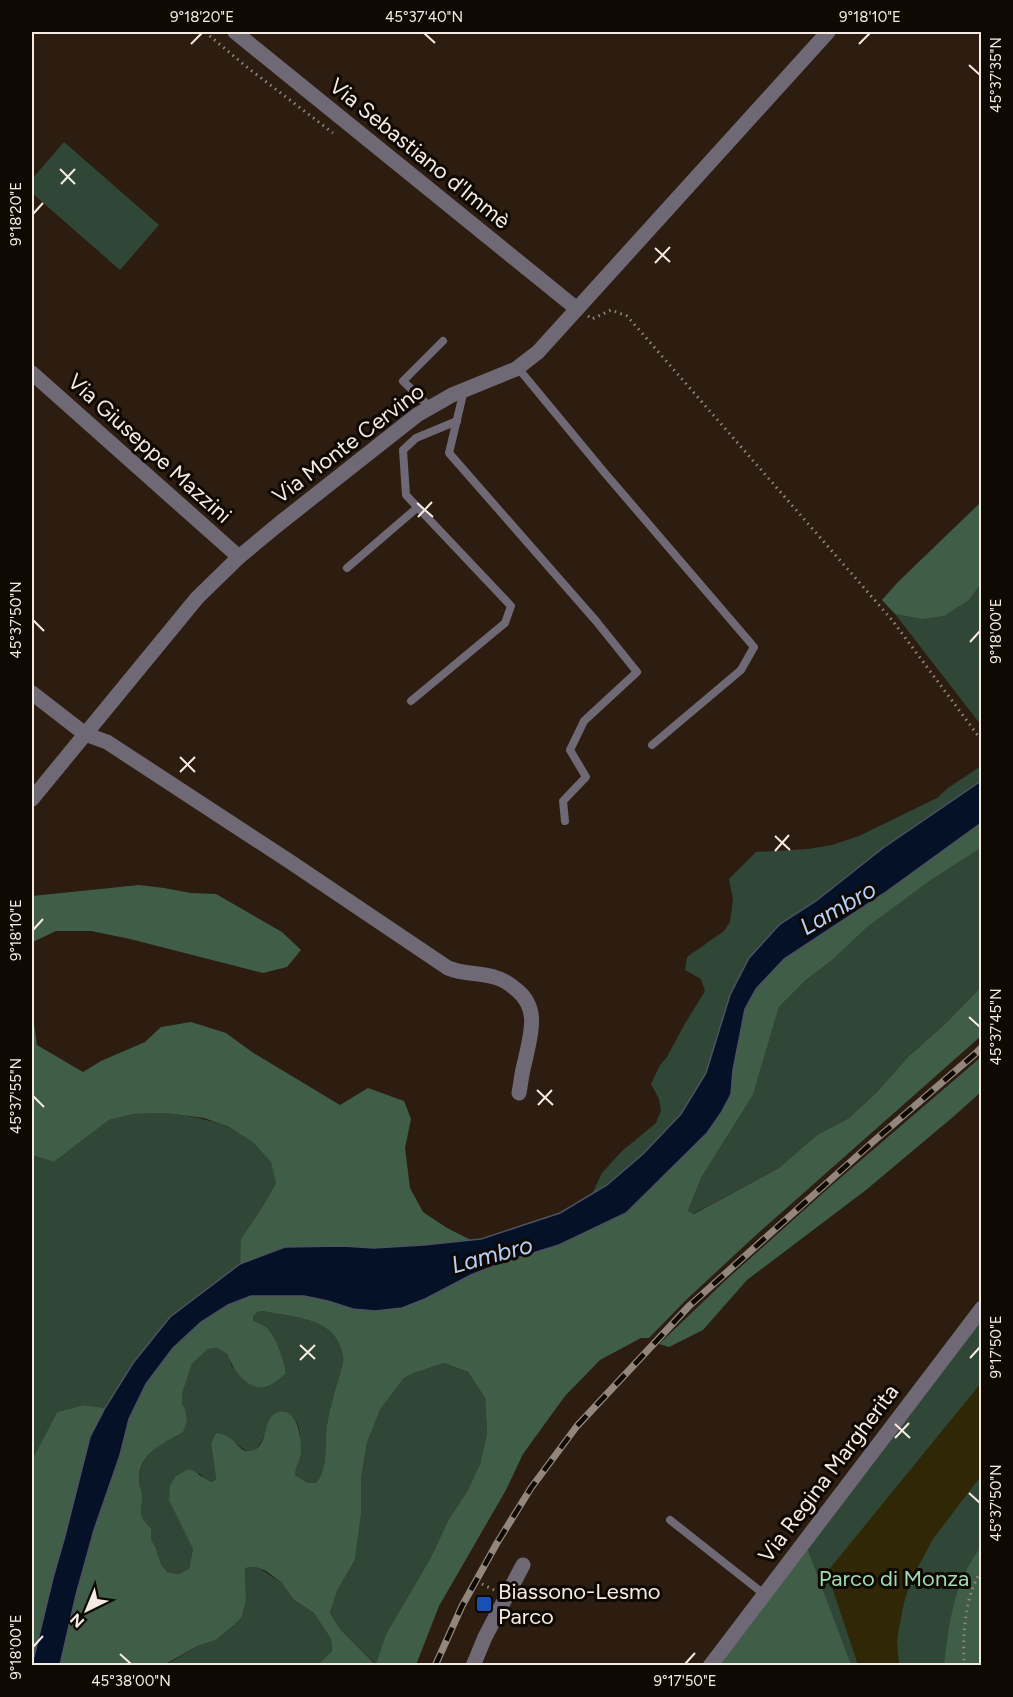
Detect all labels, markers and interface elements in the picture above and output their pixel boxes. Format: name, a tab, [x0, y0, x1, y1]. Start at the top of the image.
text: 9°18'20"E	[170, 8, 234, 26]
text: 45°37'40"N	[385, 8, 463, 26]
text: 9°18'10"E	[839, 8, 901, 26]
text: 45°37'35"N	[987, 37, 1005, 113]
street label: Via Sebastiano d'Immè	[324, 72, 516, 235]
text: 9°18'20"E	[7, 182, 25, 246]
street label: Via Giuseppe Mazzini	[62, 368, 237, 529]
street label: Via Monte Cervino	[267, 377, 430, 509]
text: 45°37'50"N	[7, 581, 25, 659]
text: 9°18'00"E	[987, 598, 1005, 664]
water label: Lambro	[794, 874, 881, 941]
text: 9°18'10"E	[7, 899, 25, 961]
text: 45°37'45"N	[987, 988, 1005, 1066]
text: 45°37'55"N	[7, 1058, 25, 1134]
water label: Lambro	[448, 1230, 536, 1279]
text: 9°17'50"E	[987, 1315, 1005, 1379]
street label: Via Regina Margherita	[753, 1379, 904, 1568]
text: 45°37'50"N	[987, 1464, 1005, 1542]
park label: Parco di Monza	[819, 1565, 969, 1592]
place label: Biassono-Lesmo Parco	[498, 1578, 660, 1630]
north arrow	[57, 1580, 117, 1640]
marker: Biassono-Lesmo Parco	[475, 1595, 493, 1613]
text: N	[66, 1609, 88, 1632]
text: 9°18'00"E	[7, 1614, 25, 1680]
text: 45°38'00"N	[91, 1672, 171, 1690]
text: 9°17'50"E	[653, 1672, 717, 1690]

